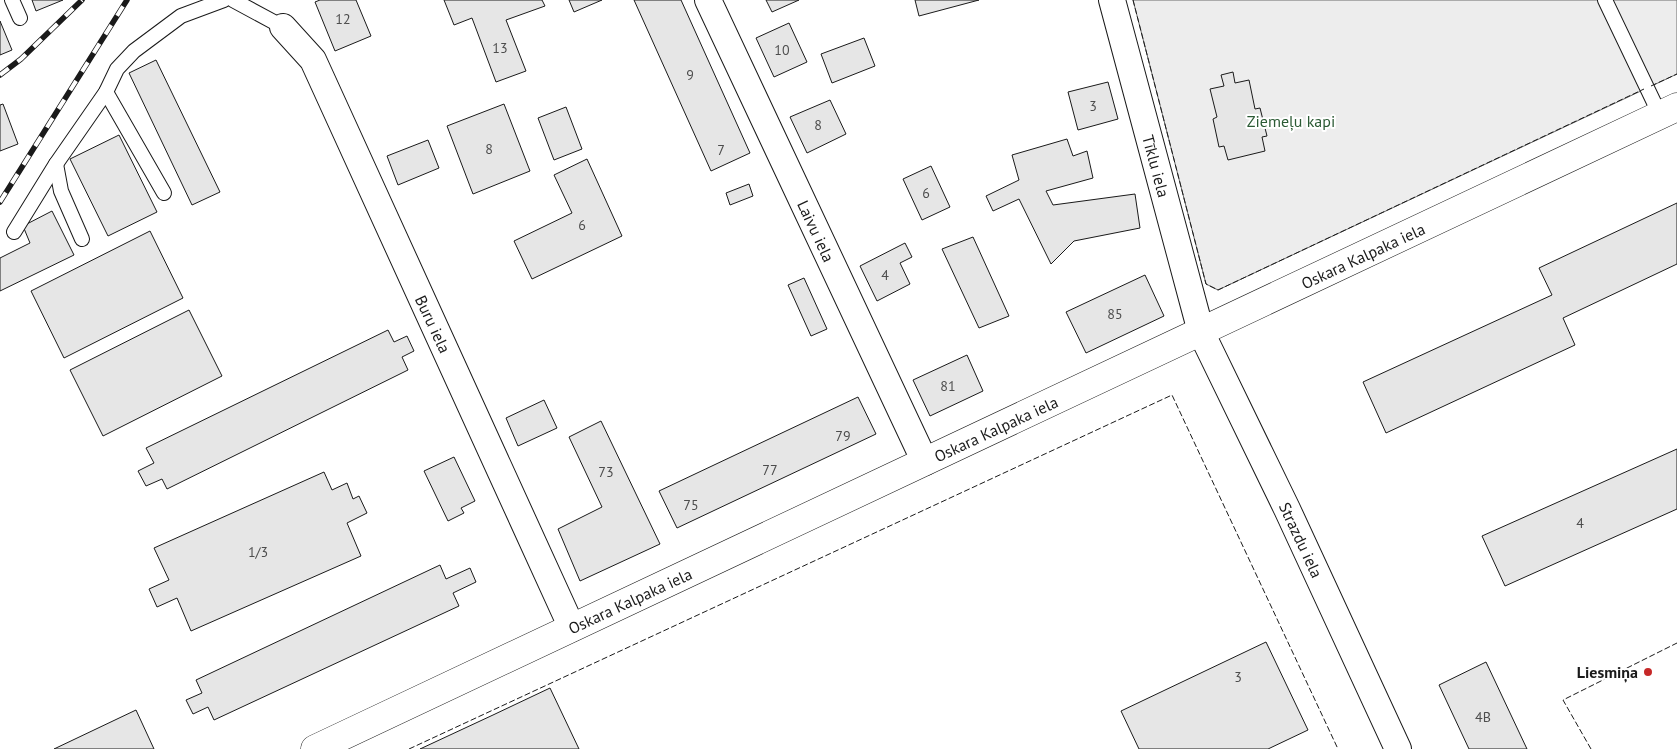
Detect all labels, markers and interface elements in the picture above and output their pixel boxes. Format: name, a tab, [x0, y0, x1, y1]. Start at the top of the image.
house number: 12	[335, 10, 351, 28]
house number: 13	[492, 39, 508, 57]
house number: 10	[774, 41, 790, 59]
house number: 9	[686, 66, 694, 84]
house number: 3	[1089, 97, 1097, 115]
park label: Ziemeļu kapi	[1247, 111, 1335, 131]
house number: 8	[814, 116, 822, 134]
street label: Tīklu iela	[1138, 133, 1174, 199]
house number: 8	[485, 140, 493, 158]
house number: 7	[717, 141, 725, 159]
house number: 6	[922, 184, 930, 202]
street label: Laivu iela	[793, 197, 839, 265]
house number: 6	[578, 216, 586, 234]
street label: Oskara Kalpaka iela	[1298, 219, 1428, 293]
house number: 4	[881, 266, 889, 284]
street label: Buru iela	[411, 292, 455, 356]
house number: 85	[1107, 305, 1123, 323]
house number: 81	[940, 377, 956, 395]
street label: Oskara Kalpaka iela	[931, 392, 1061, 466]
house number: 79	[835, 427, 851, 445]
house number: 77	[762, 461, 778, 479]
house number: 73	[598, 463, 614, 481]
house number: 75	[683, 496, 699, 514]
street label: Strazdu iela	[1275, 499, 1327, 581]
house number: 4	[1576, 514, 1584, 532]
house number: 1/3	[248, 543, 268, 561]
street label: Oskara Kalpaka iela	[565, 564, 695, 638]
place label: Liesmiņa	[1577, 662, 1638, 683]
marker: Liesmiņa	[1642, 666, 1654, 678]
house number: 3	[1234, 668, 1242, 686]
house number: 4B	[1475, 708, 1491, 726]

